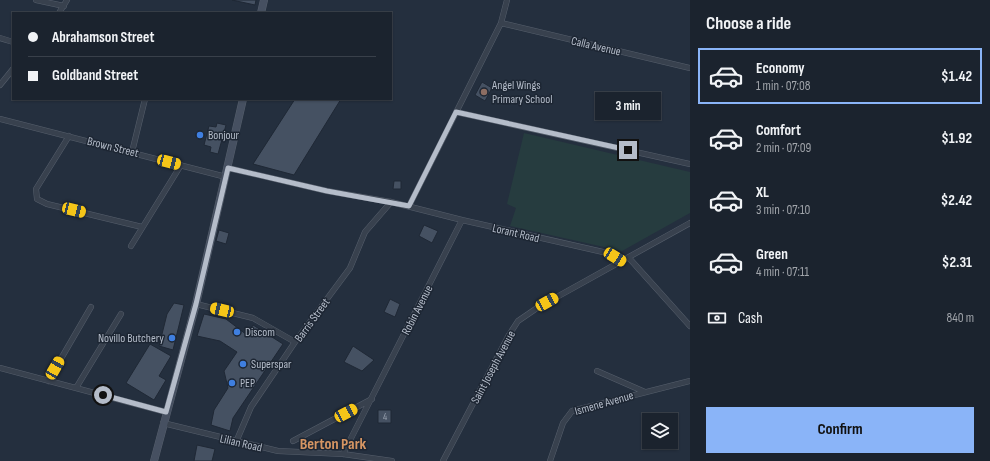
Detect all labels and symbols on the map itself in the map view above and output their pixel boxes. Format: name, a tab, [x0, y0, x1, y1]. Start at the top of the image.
street label: Calla Avenue	[570, 33, 622, 60]
place label: Angel Wings Primary School	[491, 78, 552, 107]
marker: Angel Wings Primary School	[479, 87, 489, 97]
callout: 3 min	[595, 92, 661, 120]
place label: Bonjour	[208, 128, 240, 143]
marker: Bonjour	[195, 130, 205, 140]
street label: Brown Street	[86, 134, 141, 161]
route end	[619, 141, 637, 159]
car	[156, 153, 182, 171]
car	[61, 201, 87, 219]
street label: Lorant Road	[491, 221, 541, 246]
car	[602, 246, 628, 268]
street label: Robin Avenue	[399, 283, 436, 338]
car	[534, 291, 560, 313]
street label: Barris Street	[291, 295, 334, 345]
car	[209, 301, 235, 319]
place label: Discom	[245, 325, 275, 340]
marker: Discom	[232, 327, 242, 337]
street label: Saint Joseph Avenue	[468, 328, 519, 406]
place label: Novillo Butchery	[98, 331, 164, 346]
marker: Novillo Butchery	[167, 333, 177, 343]
car	[44, 355, 66, 381]
place label: Superspar	[251, 357, 292, 372]
marker: Superspar	[238, 359, 248, 369]
place label: PEP	[240, 376, 255, 391]
marker: PEP	[227, 378, 237, 388]
route start	[94, 386, 112, 404]
street label: Ismene Avenue	[573, 388, 635, 419]
car	[333, 402, 359, 424]
house number: 4	[383, 411, 387, 423]
street label: Lilian Road	[218, 431, 264, 456]
district label: Berton Park	[300, 435, 367, 454]

